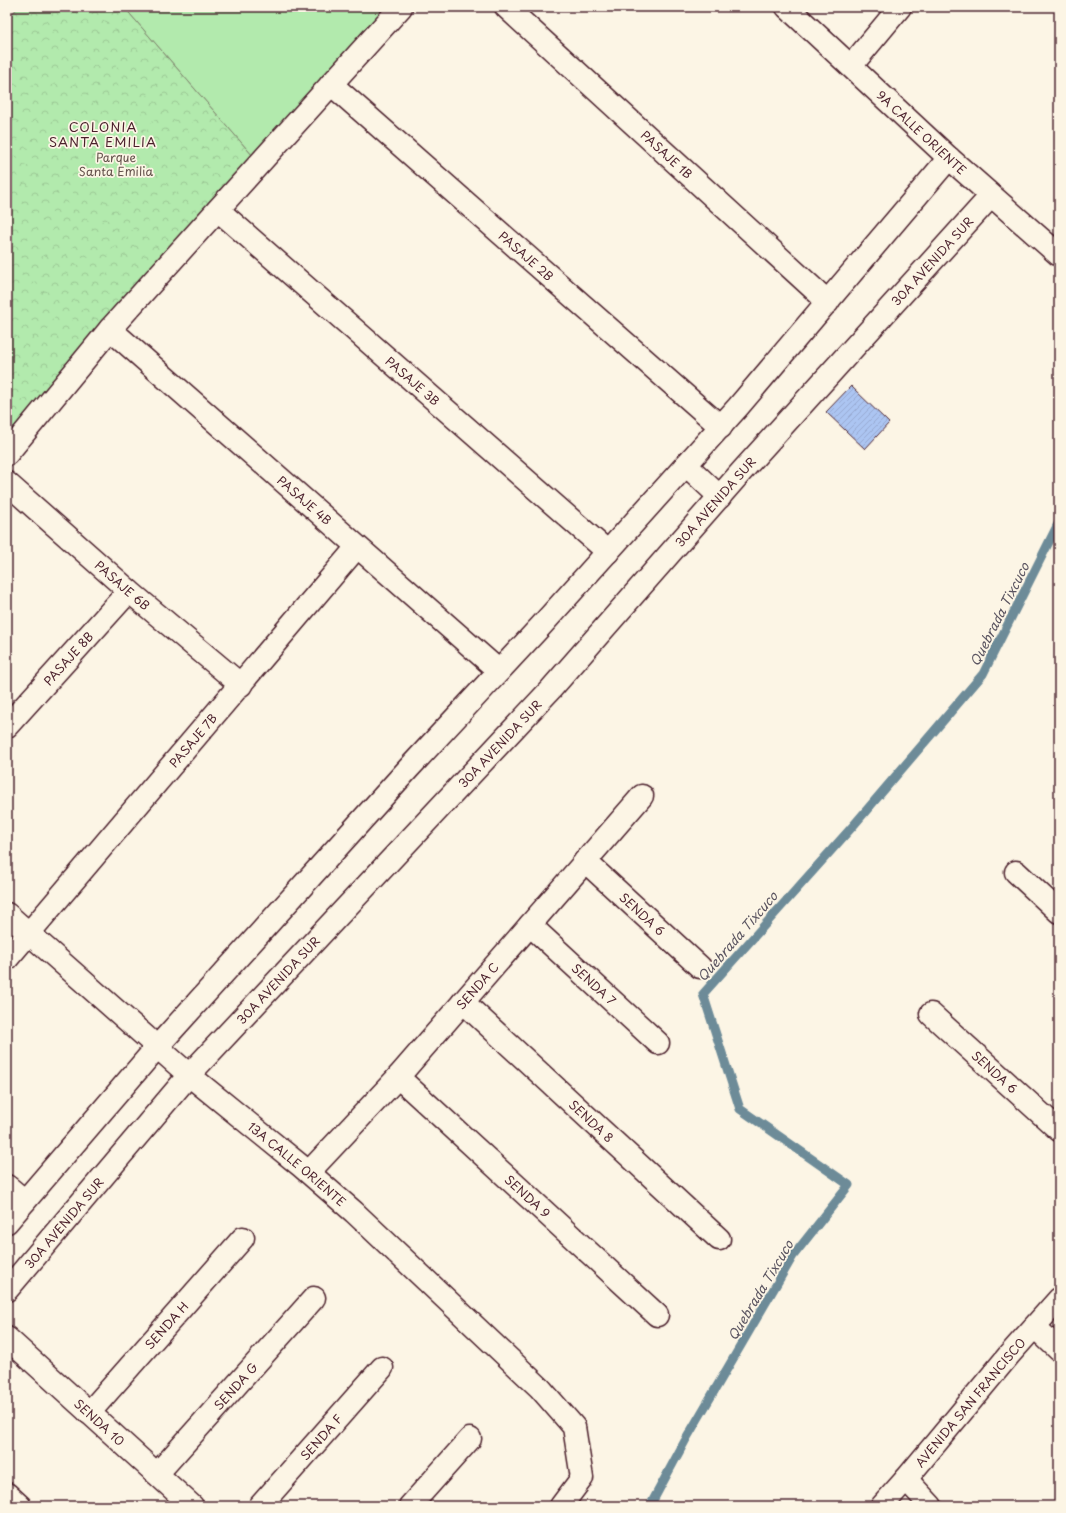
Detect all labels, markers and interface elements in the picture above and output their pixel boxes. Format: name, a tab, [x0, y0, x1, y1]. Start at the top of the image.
street label: 9A CALLE ORIENTE	[873, 86, 971, 179]
district label: COLONIA SANTA EMILIA	[49, 117, 157, 151]
street label: PASAJE 1B	[637, 126, 697, 183]
park label: Parque Santa Emilia	[79, 148, 153, 180]
street label: 30A AVENIDA SUR	[887, 212, 977, 310]
street label: PASAJE 2B	[495, 227, 558, 285]
street label: PASAJE 3B	[382, 352, 444, 410]
street label: 30A AVENIDA SUR	[671, 452, 760, 551]
street label: PASAJE 4B	[273, 471, 336, 529]
street label: PASAJE 6B	[91, 556, 154, 614]
water label: Quebrada Tixcuco	[965, 558, 1034, 669]
street label: PASAJE 8B	[39, 628, 97, 689]
street label: 30A AVENIDA SUR	[454, 695, 546, 792]
street label: PASAJE 7B	[165, 709, 221, 771]
water label: Quebrada Tixcuco	[693, 886, 782, 985]
street label: SENDA 6	[616, 888, 669, 939]
street label: 30A AVENIDA SUR	[232, 932, 324, 1028]
street label: SENDA C	[452, 958, 503, 1013]
street label: SENDA 7	[568, 959, 620, 1009]
street label: SENDA 6	[968, 1046, 1022, 1097]
street label: SENDA 8	[565, 1096, 618, 1146]
street label: 13A CALLE ORIENTE	[244, 1118, 350, 1210]
street label: SENDA 9	[501, 1170, 554, 1222]
street label: 30A AVENIDA SUR	[20, 1173, 108, 1272]
water label: Quebrada Tixcuco	[723, 1236, 798, 1344]
street label: SENDA H	[140, 1297, 192, 1353]
street label: AVENIDA SAN FRANCISCO	[911, 1334, 1029, 1471]
street label: SENDA G	[209, 1358, 262, 1414]
street label: SENDA 10	[70, 1394, 129, 1450]
street label: SENDA F	[296, 1410, 346, 1464]

